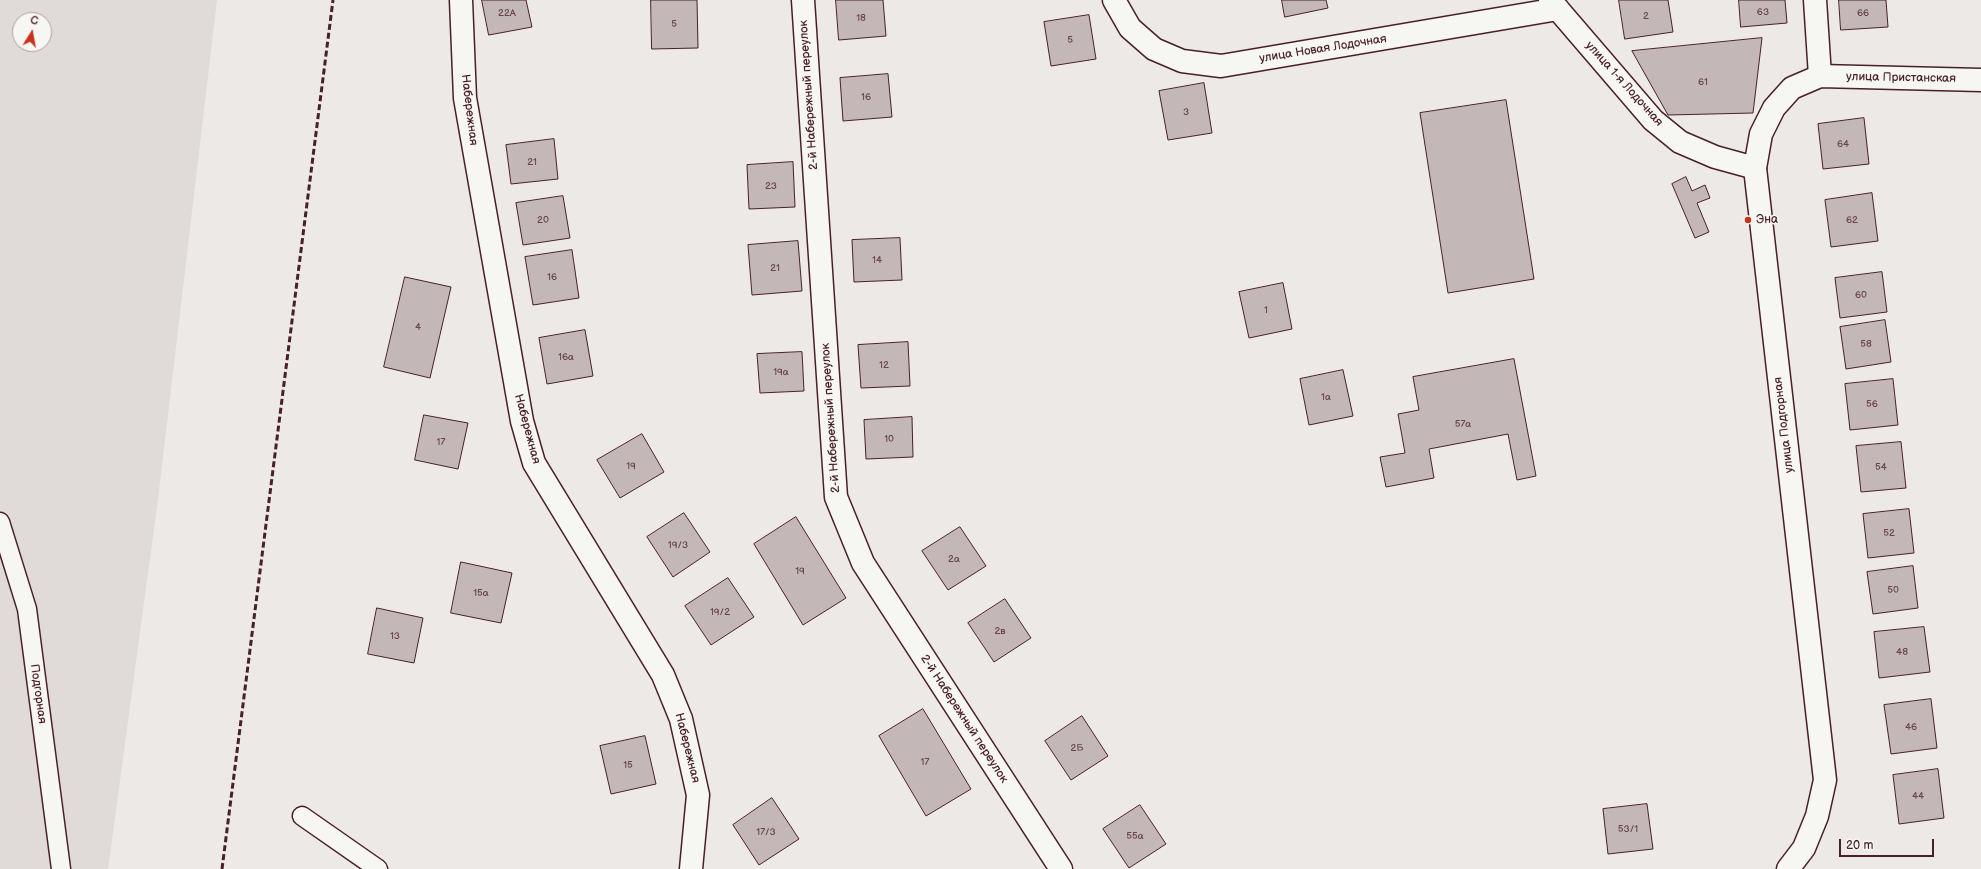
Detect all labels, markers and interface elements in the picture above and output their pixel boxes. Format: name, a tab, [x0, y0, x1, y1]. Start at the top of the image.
house number: 63	[1757, 6, 1769, 18]
house number: 22A	[498, 7, 516, 19]
house number: 66	[1857, 7, 1869, 19]
house number: 2	[1643, 10, 1649, 22]
north arrow	[12, 12, 52, 52]
house number: 18	[856, 12, 866, 24]
text: С	[29, 14, 39, 28]
house number: 5	[671, 18, 677, 30]
street label: 2-й Набережный переулок	[797, 20, 821, 170]
street label: улица Новая Лодочная	[1258, 32, 1388, 66]
house number: 5	[1067, 34, 1073, 46]
street label: улица 1-я Лодочная	[1582, 39, 1666, 129]
street label: улица Пристанская	[1846, 70, 1956, 86]
street label: Набережная	[457, 74, 481, 146]
house number: 61	[1698, 76, 1708, 88]
house number: 16	[861, 91, 871, 103]
house number: 3	[1183, 106, 1189, 118]
house number: 64	[1837, 138, 1849, 150]
house number: 21	[527, 156, 537, 168]
house number: 23	[765, 180, 777, 192]
place label: Эна	[1756, 213, 1778, 227]
house number: 20	[537, 214, 549, 226]
house number: 62	[1846, 214, 1858, 226]
marker: Эна	[1743, 215, 1753, 225]
house number: 14	[872, 254, 882, 266]
house number: 21	[770, 262, 780, 274]
house number: 16	[547, 271, 557, 283]
house number: 60	[1855, 289, 1867, 301]
house number: 1	[1264, 304, 1268, 316]
house number: 4	[415, 321, 421, 333]
house number: 58	[1860, 338, 1872, 350]
street label: 2-й Набережный переулок	[819, 343, 843, 493]
house number: 16а	[558, 351, 574, 363]
house number: 12	[879, 359, 889, 371]
house number: 19а	[773, 366, 789, 378]
street label: улица Подгорная	[1771, 376, 1797, 474]
house number: 1а	[1321, 391, 1331, 403]
street label: Набережная	[511, 393, 543, 465]
house number: 56	[1866, 398, 1878, 410]
house number: 57а	[1455, 418, 1471, 430]
house number: 10	[884, 433, 894, 445]
house number: 17	[437, 436, 445, 448]
house number: 19	[626, 460, 636, 472]
house number: 54	[1875, 461, 1887, 473]
house number: 52	[1883, 527, 1895, 539]
house number: 19/3	[668, 539, 688, 551]
house number: 2а	[948, 553, 960, 565]
house number: 19	[795, 565, 805, 577]
house number: 50	[1887, 584, 1899, 596]
house number: 15а	[473, 587, 489, 599]
house number: 19/2	[710, 606, 730, 618]
house number: 2в	[994, 625, 1006, 637]
house number: 13	[390, 630, 400, 642]
house number: 48	[1896, 646, 1908, 658]
street label: 2-й Набережный переулок	[917, 652, 1011, 786]
street label: Подгорная	[27, 663, 49, 725]
street label: Набережная	[671, 712, 703, 784]
house number: 46	[1905, 721, 1917, 733]
house number: 2Б	[1071, 742, 1083, 754]
house number: 17	[921, 756, 929, 768]
house number: 15	[623, 759, 633, 771]
house number: 44	[1912, 790, 1924, 802]
house number: 53/1	[1618, 823, 1638, 835]
house number: 17/3	[756, 826, 776, 838]
house number: 55а	[1126, 830, 1144, 842]
scale bar	[1841, 831, 1936, 857]
text: 20 m	[1846, 838, 1873, 853]

